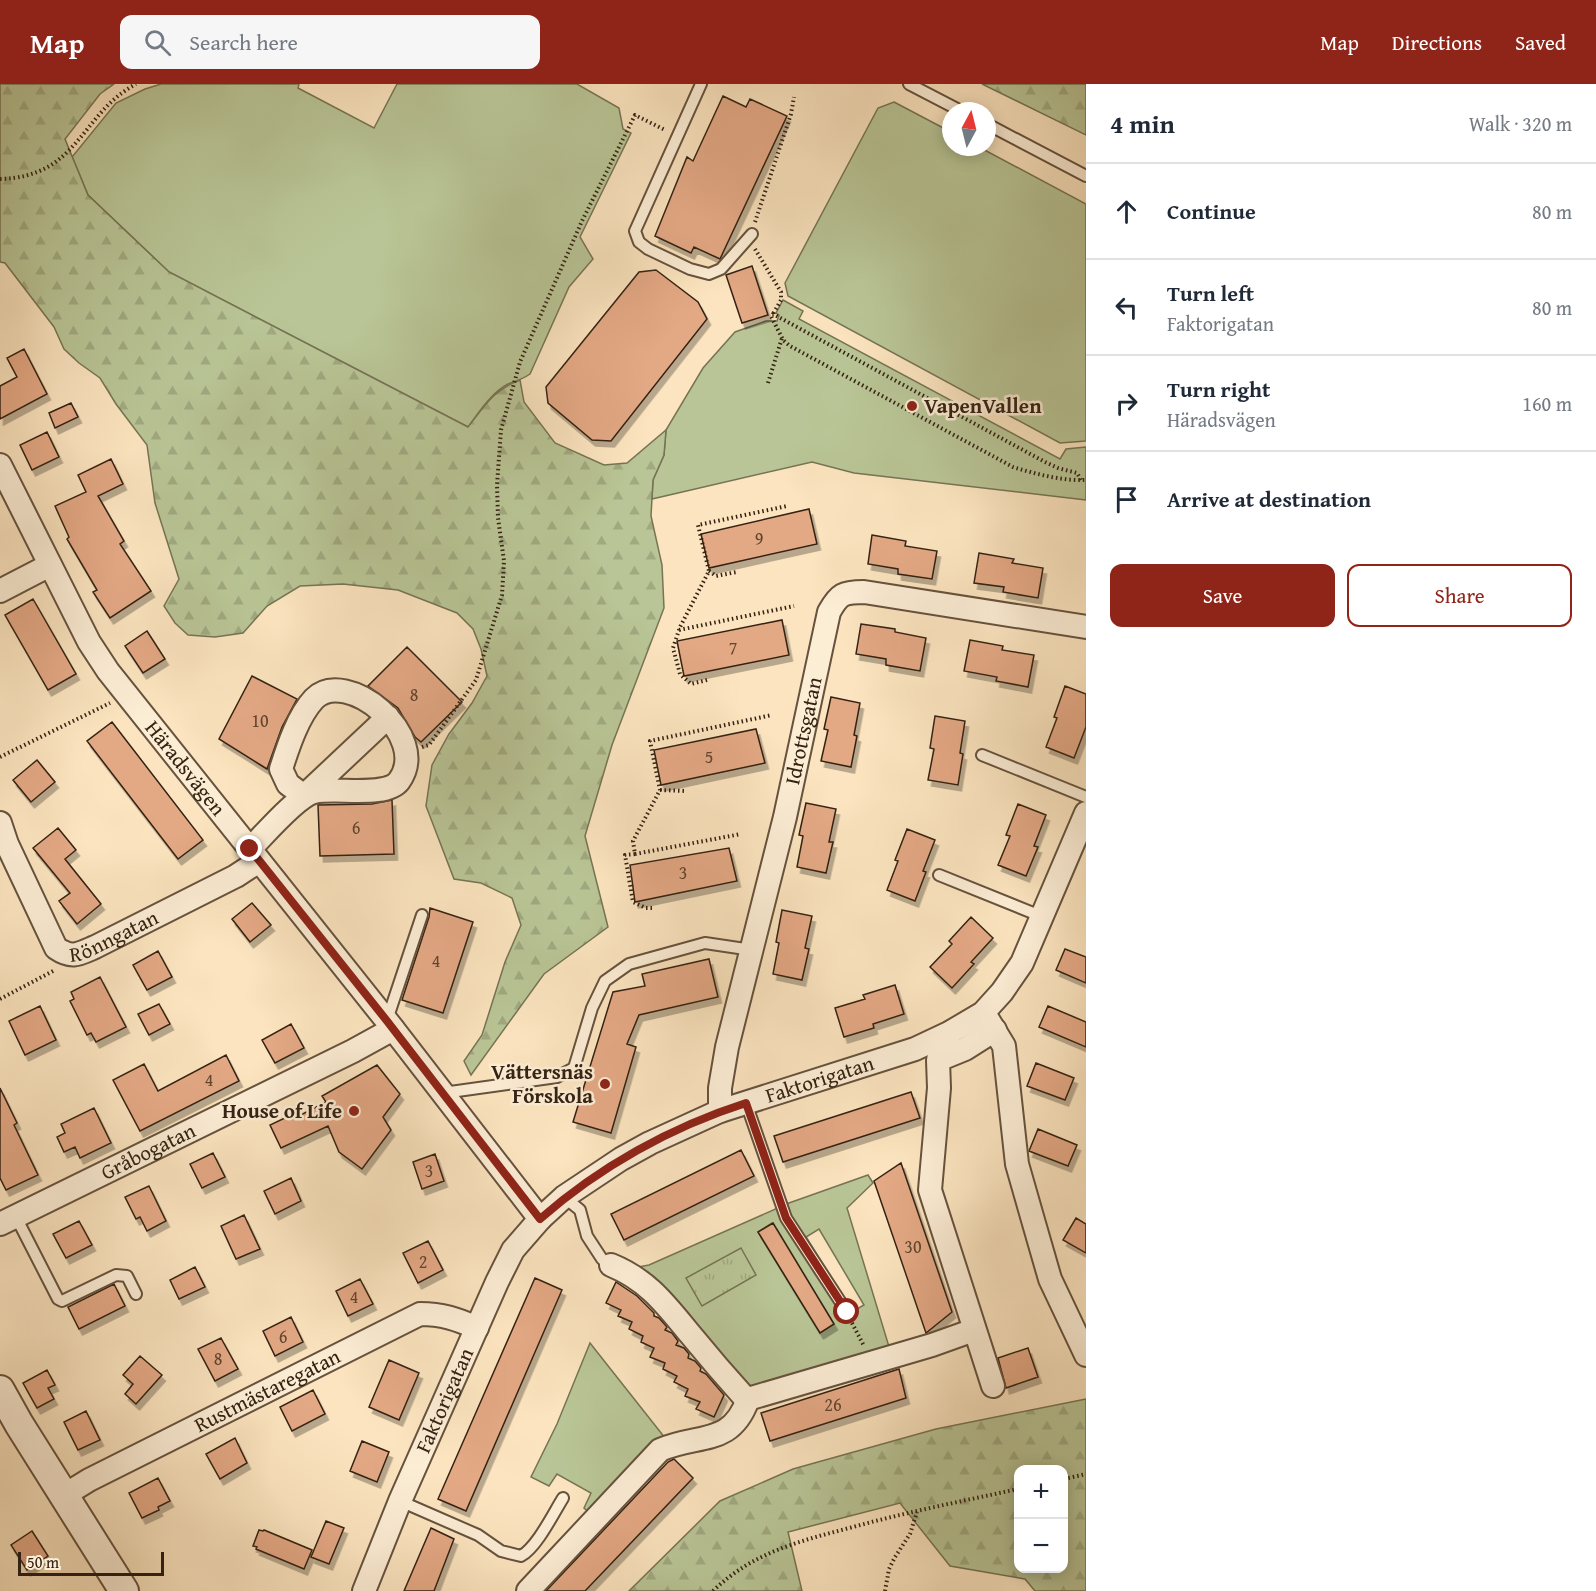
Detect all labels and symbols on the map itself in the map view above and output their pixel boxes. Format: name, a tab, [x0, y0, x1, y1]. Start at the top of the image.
north arrow	[942, 102, 996, 156]
place label: VapenVallen	[924, 390, 1042, 421]
marker: VapenVallen	[905, 399, 919, 413]
house number: 9	[755, 525, 763, 552]
house number: 7	[729, 634, 737, 661]
street label: Idrottsgatan	[776, 674, 830, 787]
house number: 8	[410, 681, 418, 708]
house number: 10	[251, 707, 269, 734]
street label: Häradsvägen	[138, 713, 234, 822]
house number: 5	[705, 743, 713, 770]
house number: 6	[352, 814, 360, 841]
route end	[236, 835, 262, 861]
house number: 3	[679, 859, 687, 886]
street label: Rönngatan	[67, 902, 164, 970]
house number: 4	[432, 947, 440, 974]
street label: Faktorigatan	[761, 1047, 878, 1111]
place label: Vättersnäs Förskola	[491, 1056, 593, 1111]
house number: 4	[205, 1066, 213, 1093]
marker: Vättersnäs Förskola	[598, 1077, 612, 1091]
place label: House of Life	[222, 1095, 342, 1126]
marker: House of Life	[347, 1104, 361, 1118]
street label: Gråbogatan	[95, 1114, 201, 1187]
house number: 3	[425, 1157, 433, 1184]
house number: 30	[904, 1233, 922, 1260]
house number: 2	[419, 1248, 427, 1275]
house number: 4	[350, 1283, 358, 1310]
route start	[833, 1298, 859, 1324]
house number: 6	[279, 1323, 287, 1350]
street label: Rustmästaregatan	[189, 1340, 346, 1440]
street label: Faktorigatan	[407, 1342, 481, 1458]
house number: 8	[214, 1345, 222, 1372]
house number: 26	[824, 1391, 842, 1418]
scale bar	[18, 1549, 164, 1576]

